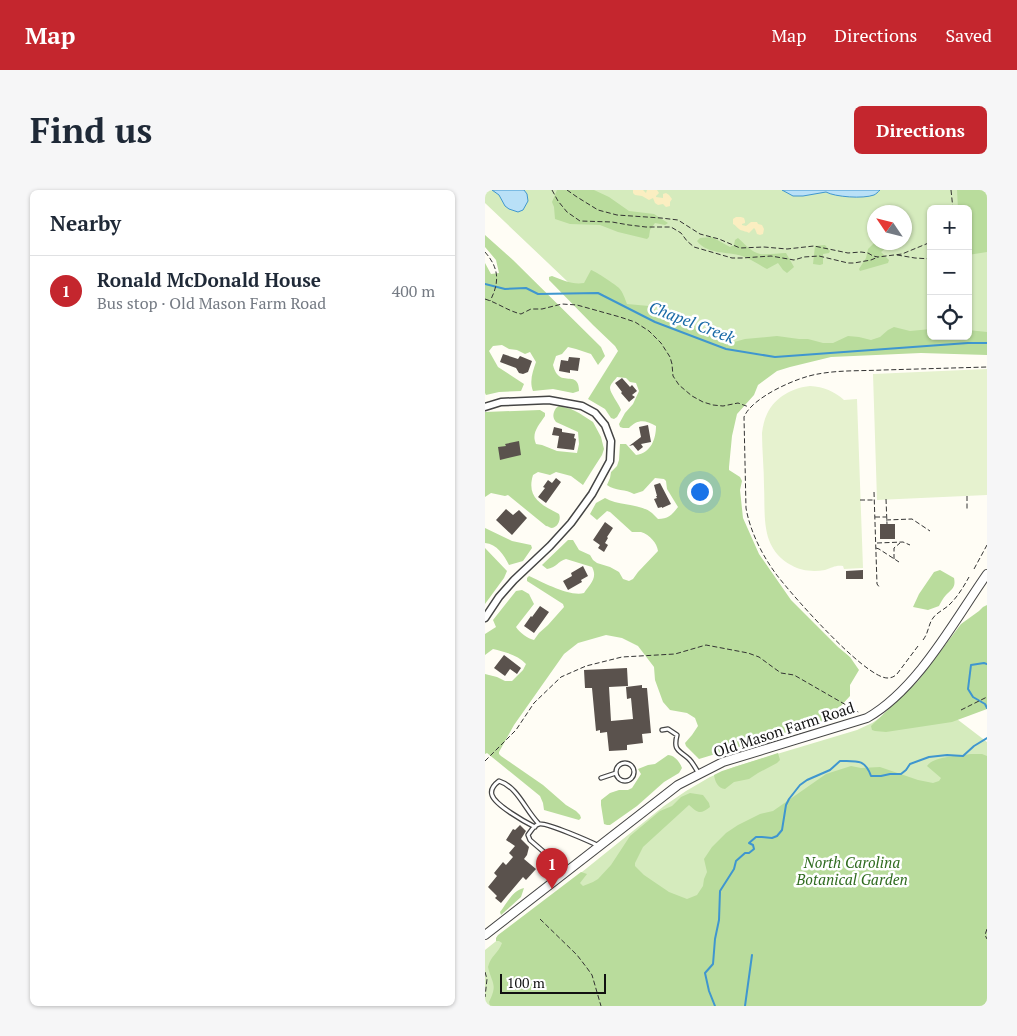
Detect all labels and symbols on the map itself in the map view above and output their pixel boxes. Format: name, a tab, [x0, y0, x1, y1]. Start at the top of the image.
north arrow	[867, 205, 912, 250]
water label: Chapel Creek	[646, 296, 738, 349]
your location	[687, 479, 713, 505]
street label: Old Mason Farm Road	[711, 697, 857, 761]
pin: 1	[536, 848, 568, 889]
park label: North Carolina Botanical Garden	[795, 852, 908, 889]
scale bar	[500, 971, 606, 994]

